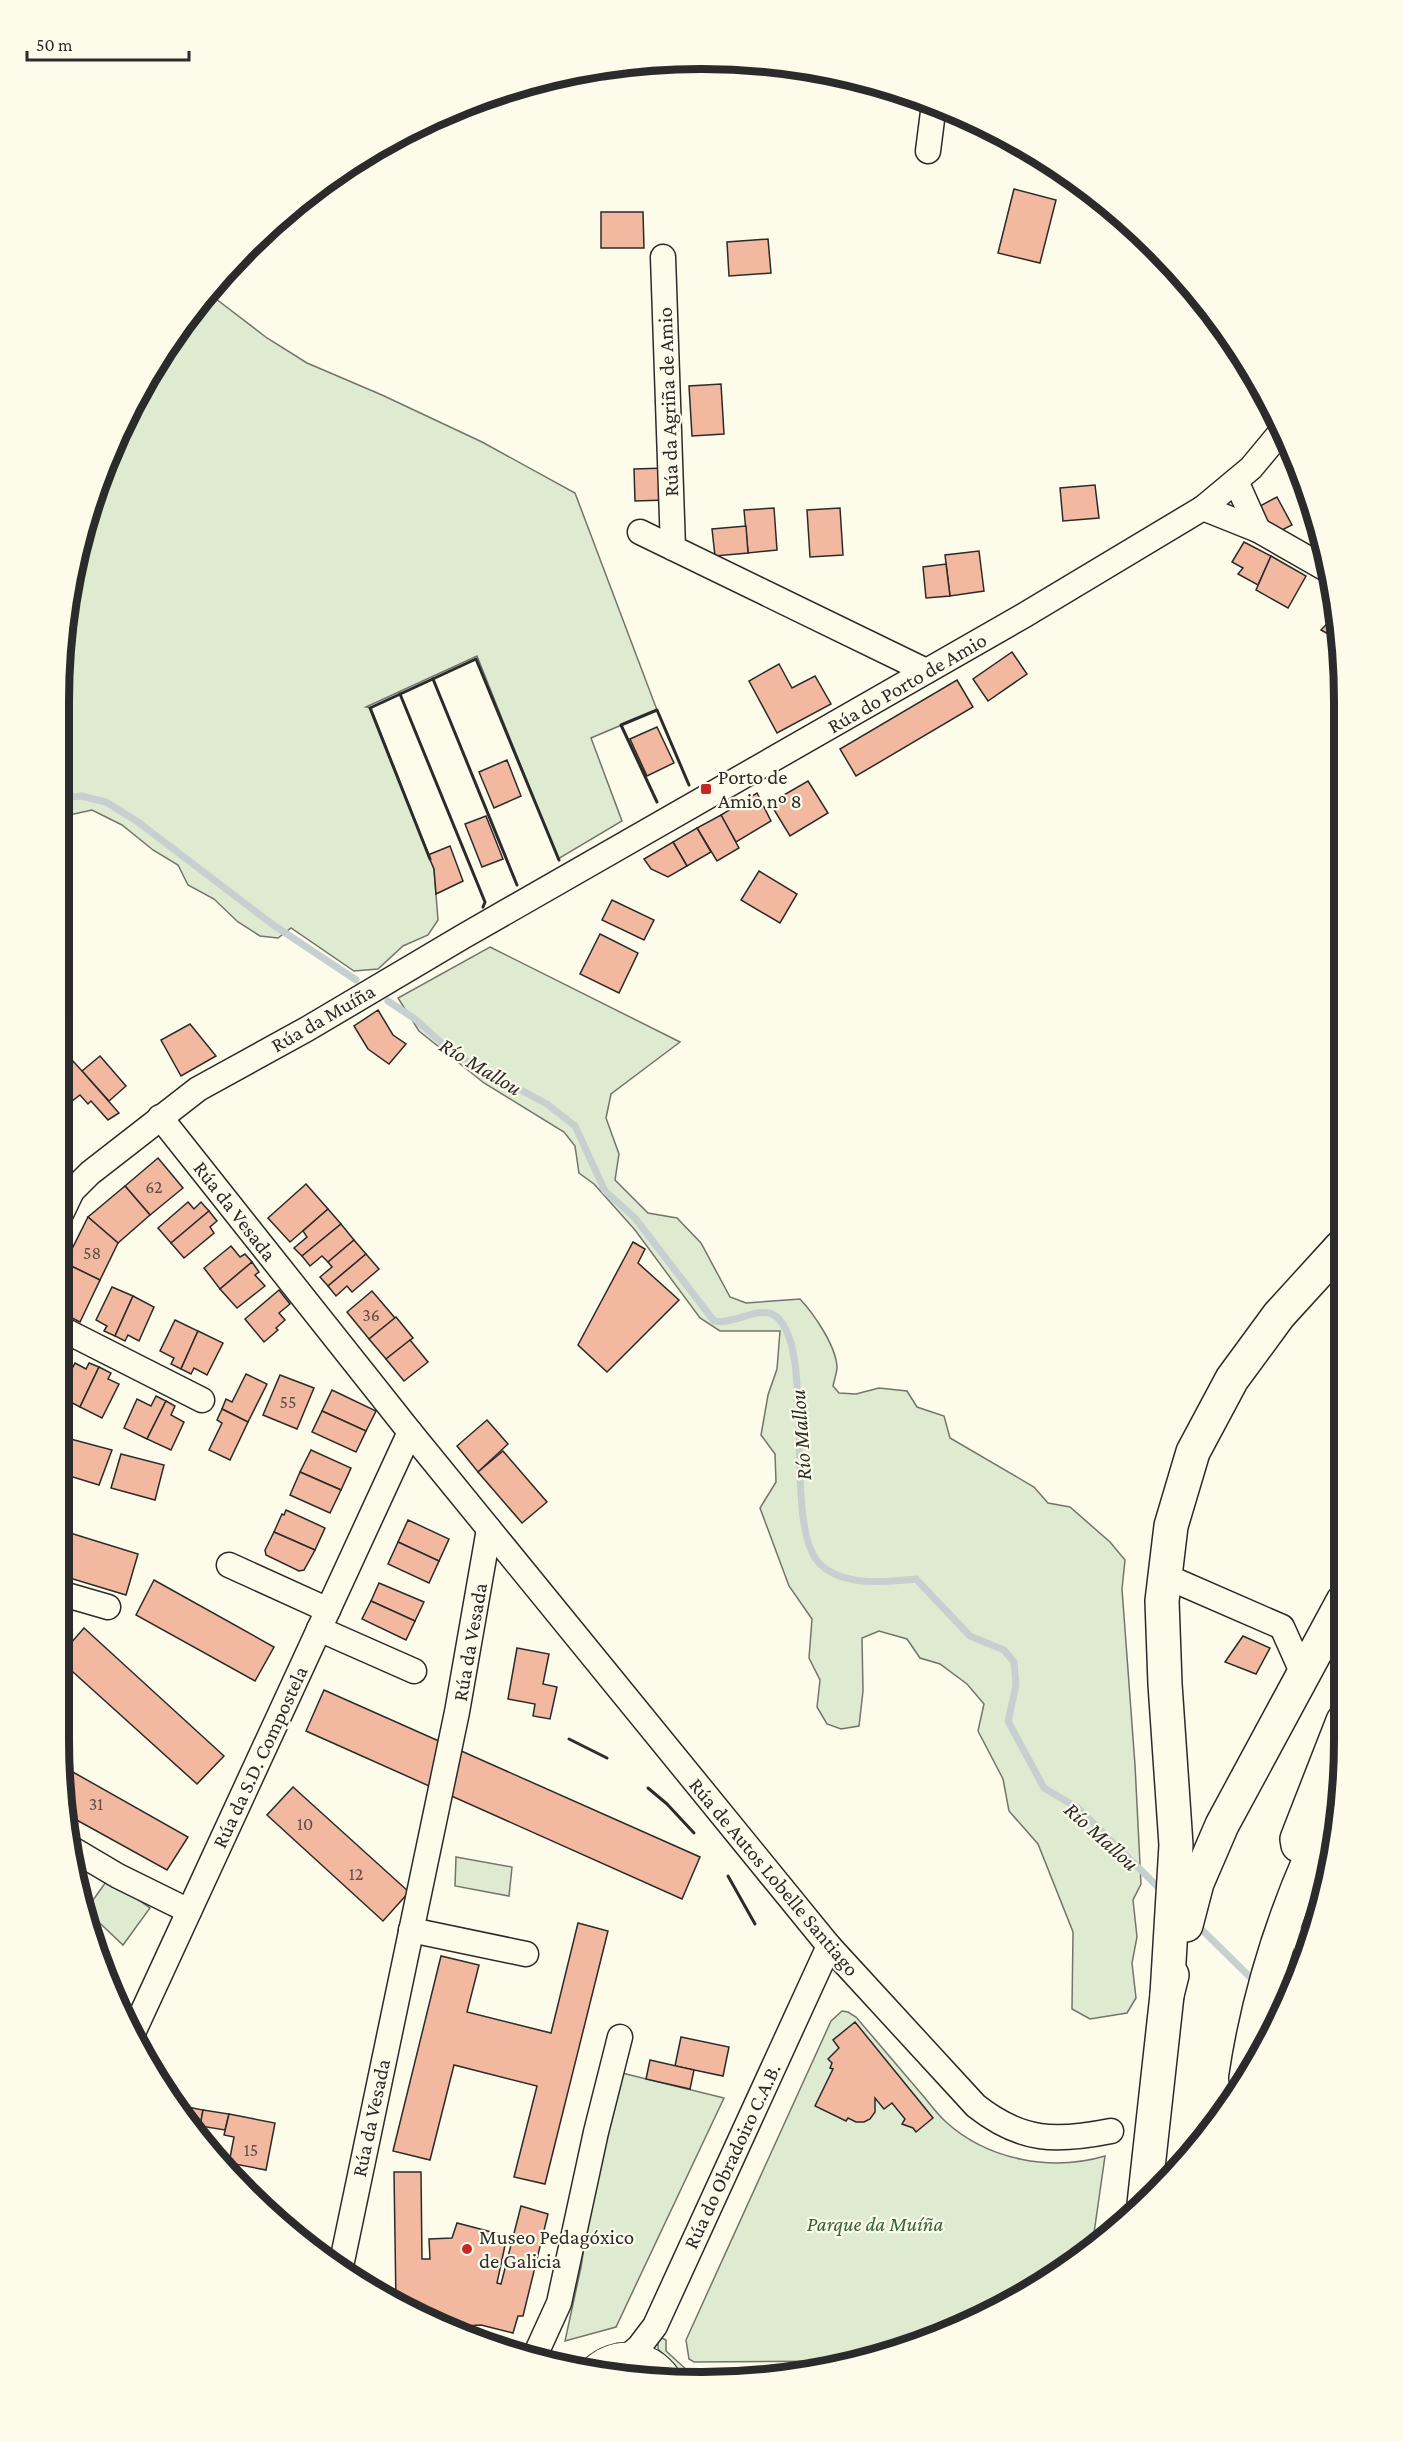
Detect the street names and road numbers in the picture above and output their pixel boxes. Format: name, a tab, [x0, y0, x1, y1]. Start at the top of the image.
street label: Rúa da Agriña de Amio	[653, 307, 683, 497]
street label: Rúa do Porto de Amio	[823, 628, 991, 738]
street label: Rúa da Muíña	[267, 978, 379, 1057]
street label: Rúa da Vesada	[189, 1156, 282, 1266]
street label: Rúa da Vesada	[448, 1581, 492, 1703]
street label: Rúa da S.D. Compostela	[207, 1662, 313, 1852]
street label: Rúa de Autos Lobelle Santiago	[684, 1773, 864, 1981]
street label: Rúa da Vesada	[347, 2057, 395, 2179]
street label: Rúa do Obradoiro C.A.B.	[678, 2059, 786, 2253]

